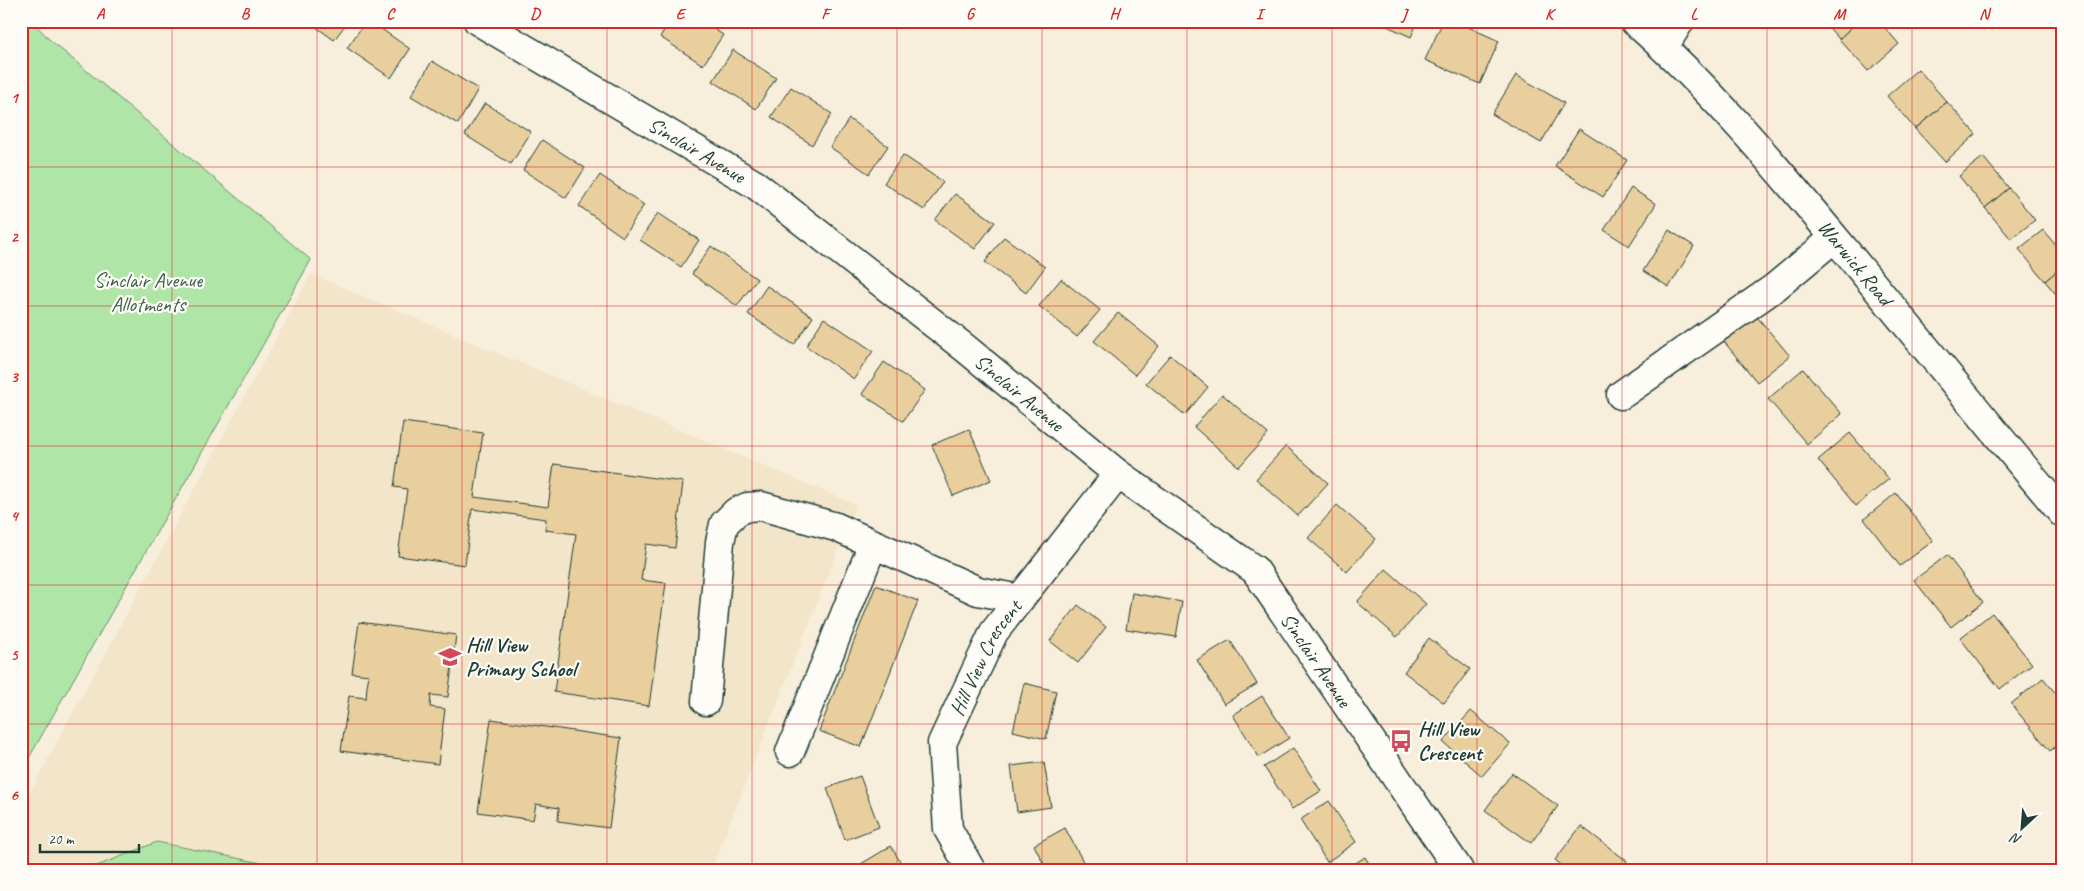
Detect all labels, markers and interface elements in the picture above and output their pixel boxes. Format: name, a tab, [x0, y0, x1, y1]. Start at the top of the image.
text: A	[96, 4, 106, 24]
text: B	[241, 4, 251, 24]
text: C	[386, 4, 396, 24]
text: D	[530, 4, 541, 24]
text: E	[676, 4, 687, 24]
text: F	[821, 4, 832, 24]
text: G	[966, 4, 976, 24]
text: H	[1109, 4, 1121, 24]
text: I	[1256, 4, 1266, 24]
text: J	[1400, 4, 1409, 24]
text: K	[1545, 4, 1557, 24]
text: L	[1691, 4, 1699, 24]
text: M	[1833, 4, 1847, 24]
text: N	[1979, 4, 1992, 24]
text: 1	[10, 88, 19, 108]
street label: Sinclair Avenue	[643, 111, 751, 189]
street label: Warwick Road	[1812, 215, 1900, 314]
text: 2	[10, 227, 19, 247]
park label: Sinclair Avenue Allotments	[94, 267, 203, 317]
street label: Sinclair Avenue	[969, 348, 1070, 438]
text: 3	[10, 367, 19, 387]
text: 4	[10, 506, 19, 526]
street label: Hill View Crescent	[944, 593, 1028, 720]
street label: Sinclair Avenue	[1275, 608, 1358, 713]
place label: Hill View Primary School	[466, 632, 580, 682]
school or university icon: Hill View Primary School	[437, 644, 463, 670]
text: 5	[11, 645, 20, 665]
place label: Hill View Crescent	[1418, 716, 1485, 766]
bus stop icon: Hill View Crescent	[1388, 728, 1414, 754]
text: 6	[10, 785, 19, 805]
north arrow	[1996, 804, 2046, 854]
scale bar	[40, 821, 139, 853]
text: N	[2007, 829, 2024, 849]
text: 20 m	[48, 830, 75, 849]

